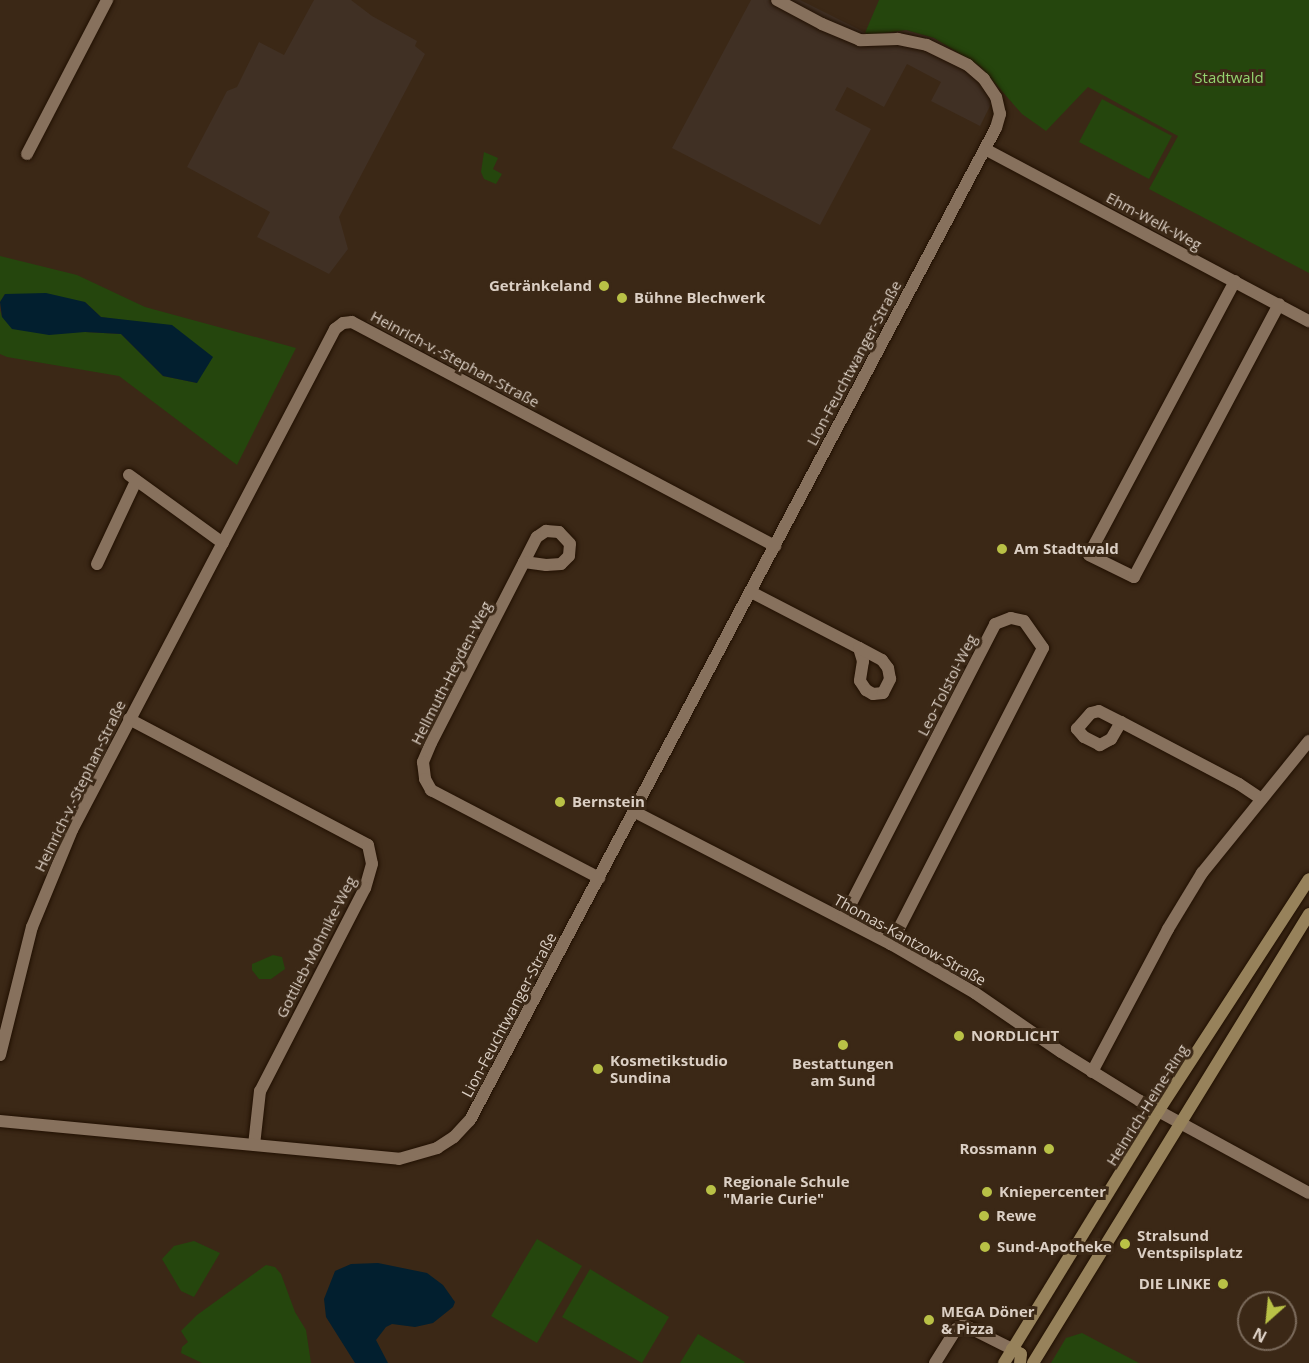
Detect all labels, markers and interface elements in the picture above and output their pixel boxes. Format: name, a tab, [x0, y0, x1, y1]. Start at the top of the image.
park label: Stadtwald	[1194, 69, 1264, 87]
street label: Ehm-Welk-Weg	[1103, 188, 1205, 254]
place label: Getränkeland	[489, 277, 592, 295]
street label: Lion-Feuchtwanger-Straße	[803, 277, 905, 449]
marker: Getränkeland	[597, 279, 611, 293]
place label: Bühne Blechwerk	[634, 289, 765, 307]
marker: Bühne Blechwerk	[615, 291, 629, 305]
street label: Heinrich-v.-Stephan-Straße	[368, 307, 542, 411]
place label: Am Stadtwald	[1014, 540, 1119, 558]
marker: Am Stadtwald	[995, 542, 1009, 556]
street label: Hellmuth-Heyden-Weg	[407, 598, 495, 748]
street label: Leo-Tolstoi-Weg	[914, 631, 980, 739]
street label: Heinrich-v.-Stephan-Straße	[31, 697, 129, 875]
place label: Bernstein	[572, 793, 645, 811]
marker: Bernstein	[553, 795, 567, 809]
street label: Gottlieb-Mohnike-Weg	[272, 873, 360, 1021]
street label: Thomas-Kantzow-Straße	[831, 891, 989, 989]
street label: Lion-Feuchtwanger-Straße	[458, 929, 560, 1101]
place label: NORDLICHT	[971, 1027, 1059, 1045]
marker: NORDLICHT	[952, 1029, 966, 1043]
marker: Bestattungen am Sund	[836, 1038, 850, 1052]
street label: Heinrich-Heine-Ring	[1102, 1041, 1192, 1169]
place label: Kosmetikstudio Sundina	[610, 1051, 728, 1086]
place label: Bestattungen am Sund	[792, 1054, 894, 1089]
marker: Kosmetikstudio Sundina	[591, 1062, 605, 1076]
place label: Rossmann	[959, 1140, 1037, 1158]
marker: Rossmann	[1042, 1142, 1056, 1156]
place label: Regionale Schule "Marie Curie"	[723, 1172, 849, 1207]
marker: Regionale Schule "Marie Curie"	[704, 1183, 718, 1197]
place label: Kniepercenter	[999, 1183, 1106, 1201]
marker: Kniepercenter	[980, 1185, 994, 1199]
place label: Rewe	[996, 1207, 1036, 1225]
marker: Rewe	[977, 1209, 991, 1223]
place label: Stralsund Ventspilsplatz	[1137, 1226, 1242, 1261]
marker: Stralsund Ventspilsplatz	[1118, 1237, 1132, 1251]
place label: Sund-Apotheke	[997, 1238, 1112, 1256]
marker: Sund-Apotheke	[978, 1240, 992, 1254]
place label: DIE LINKE	[1139, 1275, 1211, 1293]
marker: DIE LINKE	[1216, 1277, 1230, 1291]
north arrow	[1237, 1291, 1297, 1351]
place label: MEGA Döner & Pizza	[941, 1302, 1035, 1337]
marker: MEGA Döner & Pizza	[922, 1313, 936, 1327]
text: N	[1249, 1323, 1271, 1348]

